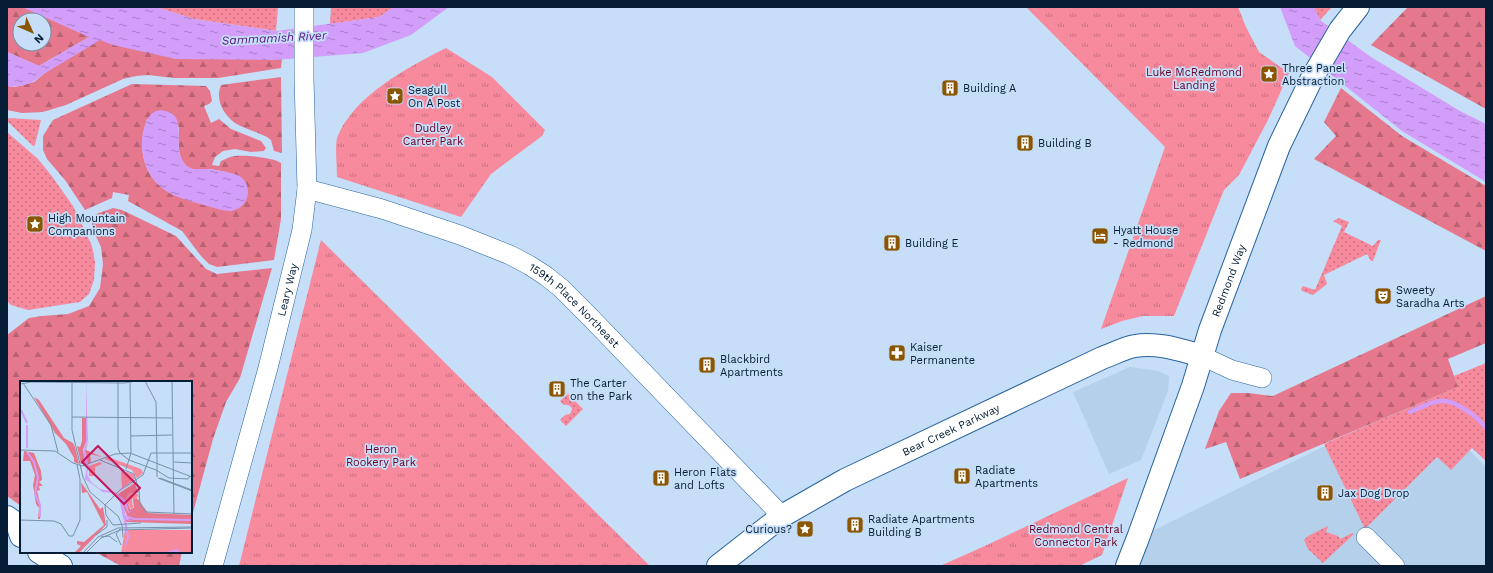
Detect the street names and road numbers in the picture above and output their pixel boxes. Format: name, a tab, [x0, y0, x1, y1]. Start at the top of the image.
street label: Redmond Way	[1209, 242, 1248, 319]
street label: 159th Place Northeast	[527, 260, 622, 350]
street label: Leary Way	[274, 262, 300, 318]
street label: Bear Creek Parkway	[900, 401, 1002, 458]

